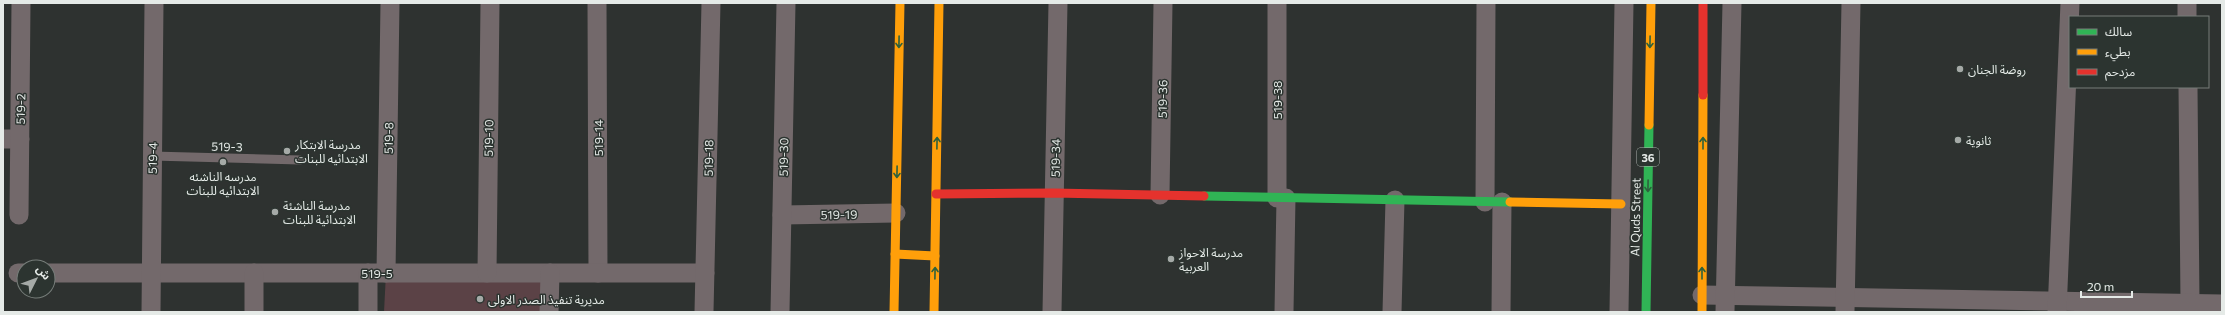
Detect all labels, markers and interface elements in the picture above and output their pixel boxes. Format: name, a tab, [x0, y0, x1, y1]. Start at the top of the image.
legend	[2069, 16, 2209, 88]
text: سالك	[2105, 24, 2132, 38]
one-way arrow	[895, 35, 903, 48]
one-way arrow	[1646, 35, 1654, 48]
text: بطيء	[2105, 44, 2131, 62]
place label: روضة الجنان	[1968, 62, 2026, 77]
marker: روضة الجنان	[1955, 64, 1965, 74]
text: مزدحم	[2105, 64, 2135, 81]
street label: 519-36	[1155, 80, 1169, 118]
street label: 519-38	[1270, 81, 1284, 119]
street label: 519-2	[13, 93, 27, 125]
street label: 519-10	[481, 119, 495, 157]
street label: 519-14	[591, 120, 605, 156]
street label: 519-8	[381, 122, 395, 154]
place label: ثانوية	[1966, 133, 1992, 148]
marker: ثانوية	[1953, 135, 1963, 145]
place label: مدرسة الابتكار الابتدائيه للبنات	[294, 137, 368, 166]
street label: 519-30	[776, 137, 790, 177]
one-way arrow	[933, 137, 941, 150]
one-way arrow	[1699, 137, 1707, 150]
street label: 519-3	[211, 139, 243, 153]
street label: 519-18	[701, 139, 715, 177]
street label: 519-34	[1048, 139, 1062, 177]
street label: 519-4	[145, 142, 159, 174]
marker: مدرسة الابتكار الابتدائيه للبنات	[282, 146, 292, 156]
road number: 36	[1637, 148, 1659, 166]
marker: مدرسه الناشئه الابتدائيه للبنات	[218, 157, 228, 167]
one-way arrow	[893, 165, 901, 178]
place label: مدرسه الناشئه الابتدائيه للبنات	[187, 169, 260, 198]
street label: Al Quds Street	[1627, 177, 1643, 256]
one-way arrow	[1644, 179, 1652, 192]
place label: مدرسة الناشئة الابتدائية للبنات	[283, 198, 356, 227]
marker: مدرسة الناشئة الابتدائية للبنات	[270, 207, 280, 217]
street label: 519-19	[820, 207, 858, 221]
place label: مدرسة الاحواز العربية	[1178, 245, 1243, 274]
marker: مدرسة الاحواز العربية	[1166, 254, 1176, 264]
north arrow	[16, 259, 56, 299]
text: ش	[33, 262, 54, 283]
street label: 519-5	[361, 266, 393, 280]
one-way arrow	[931, 267, 939, 280]
one-way arrow	[1698, 267, 1706, 280]
scale bar	[2081, 273, 2132, 299]
text: 20 m	[2087, 279, 2114, 293]
place label: مديرية تنفيذ الصدر الاولى	[488, 292, 605, 307]
marker: مديرية تنفيذ الصدر الاولى	[475, 294, 485, 304]

